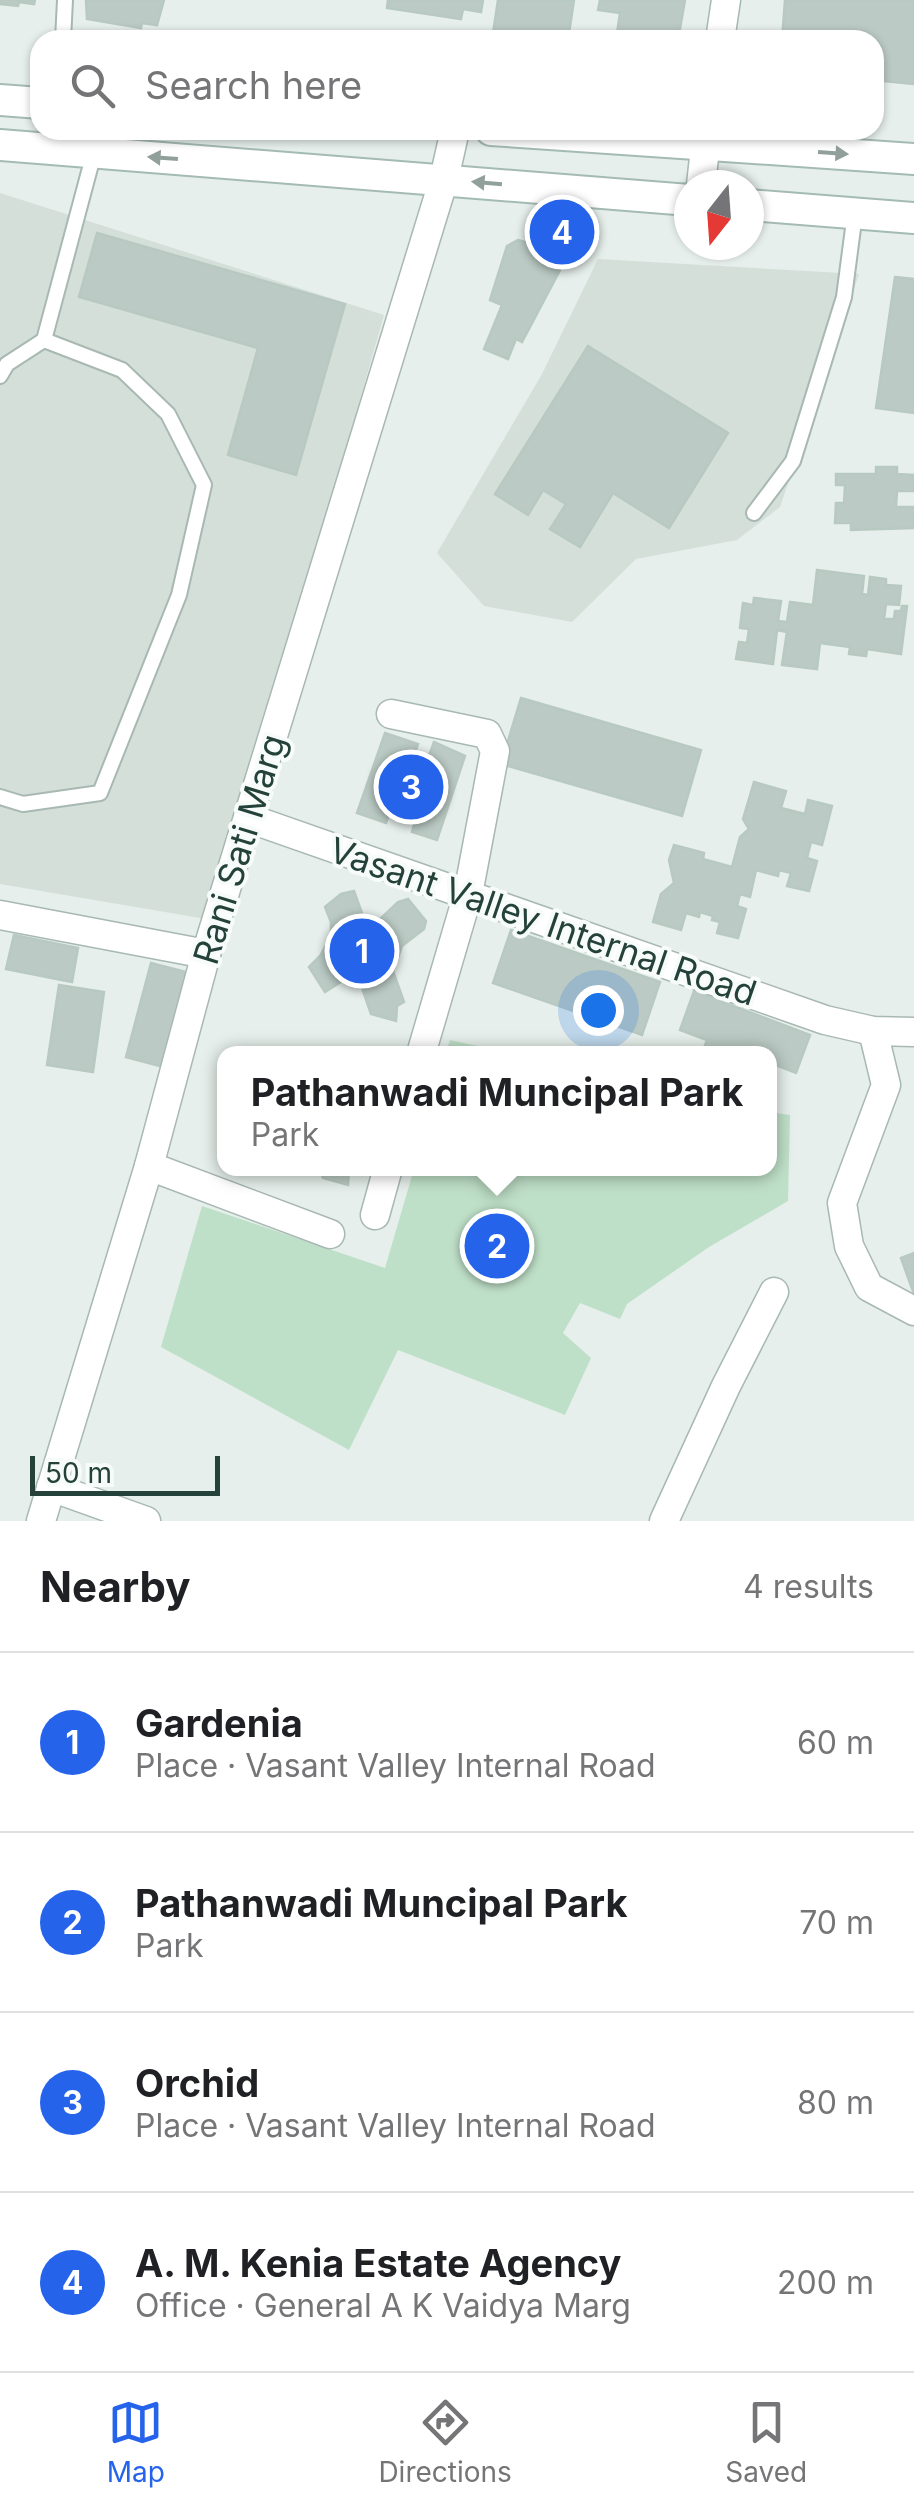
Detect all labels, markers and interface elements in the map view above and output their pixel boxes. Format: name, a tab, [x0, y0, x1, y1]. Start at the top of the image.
search box	[30, 30, 884, 140]
icon: search	[65, 58, 120, 113]
text: Search here	[145, 62, 362, 108]
one-way arrow	[817, 145, 849, 161]
one-way arrow	[147, 149, 179, 165]
north arrow	[674, 170, 764, 260]
one-way arrow	[471, 175, 503, 191]
pin: 4	[530, 194, 594, 270]
street label: Rani Sati Marg	[184, 729, 294, 969]
pin: 3	[378, 750, 444, 824]
street label: Vasant Valley Internal Road	[324, 828, 762, 1014]
pin: 1	[330, 914, 394, 988]
your location	[573, 985, 624, 1036]
popup	[217, 1046, 777, 1176]
text: Pathanwadi Muncipal Park	[251, 1069, 743, 1115]
text: Park	[251, 1115, 319, 1154]
pin: 2	[464, 1208, 530, 1284]
scale bar	[30, 1451, 220, 1496]
text: 50 m	[45, 1456, 112, 1490]
text: Nearby	[40, 1561, 191, 1612]
text: 4 results	[743, 1567, 874, 1606]
text: Gardenia	[135, 1700, 303, 1746]
text: 1	[66, 1723, 79, 1762]
text: 60 m	[797, 1723, 874, 1762]
text: Place · Vasant Valley Internal Road	[135, 1746, 656, 1785]
text: Pathanwadi Muncipal Park	[135, 1880, 627, 1926]
text: 2	[62, 1903, 83, 1942]
text: 70 m	[799, 1903, 874, 1942]
text: Park	[135, 1926, 204, 1965]
text: Orchid	[135, 2060, 259, 2106]
text: 3	[62, 2083, 83, 2122]
text: 80 m	[797, 2083, 874, 2122]
text: Place · Vasant Valley Internal Road	[135, 2106, 656, 2145]
text: A. M. Kenia Estate Agency	[135, 2240, 621, 2286]
text: 4	[62, 2263, 83, 2302]
text: 200 m	[777, 2263, 874, 2302]
text: Office · General A K Vaidya Marg	[135, 2286, 631, 2325]
tab: Map	[107, 2395, 165, 2489]
tab: Directions	[378, 2395, 512, 2489]
tab: Saved	[725, 2395, 807, 2489]

